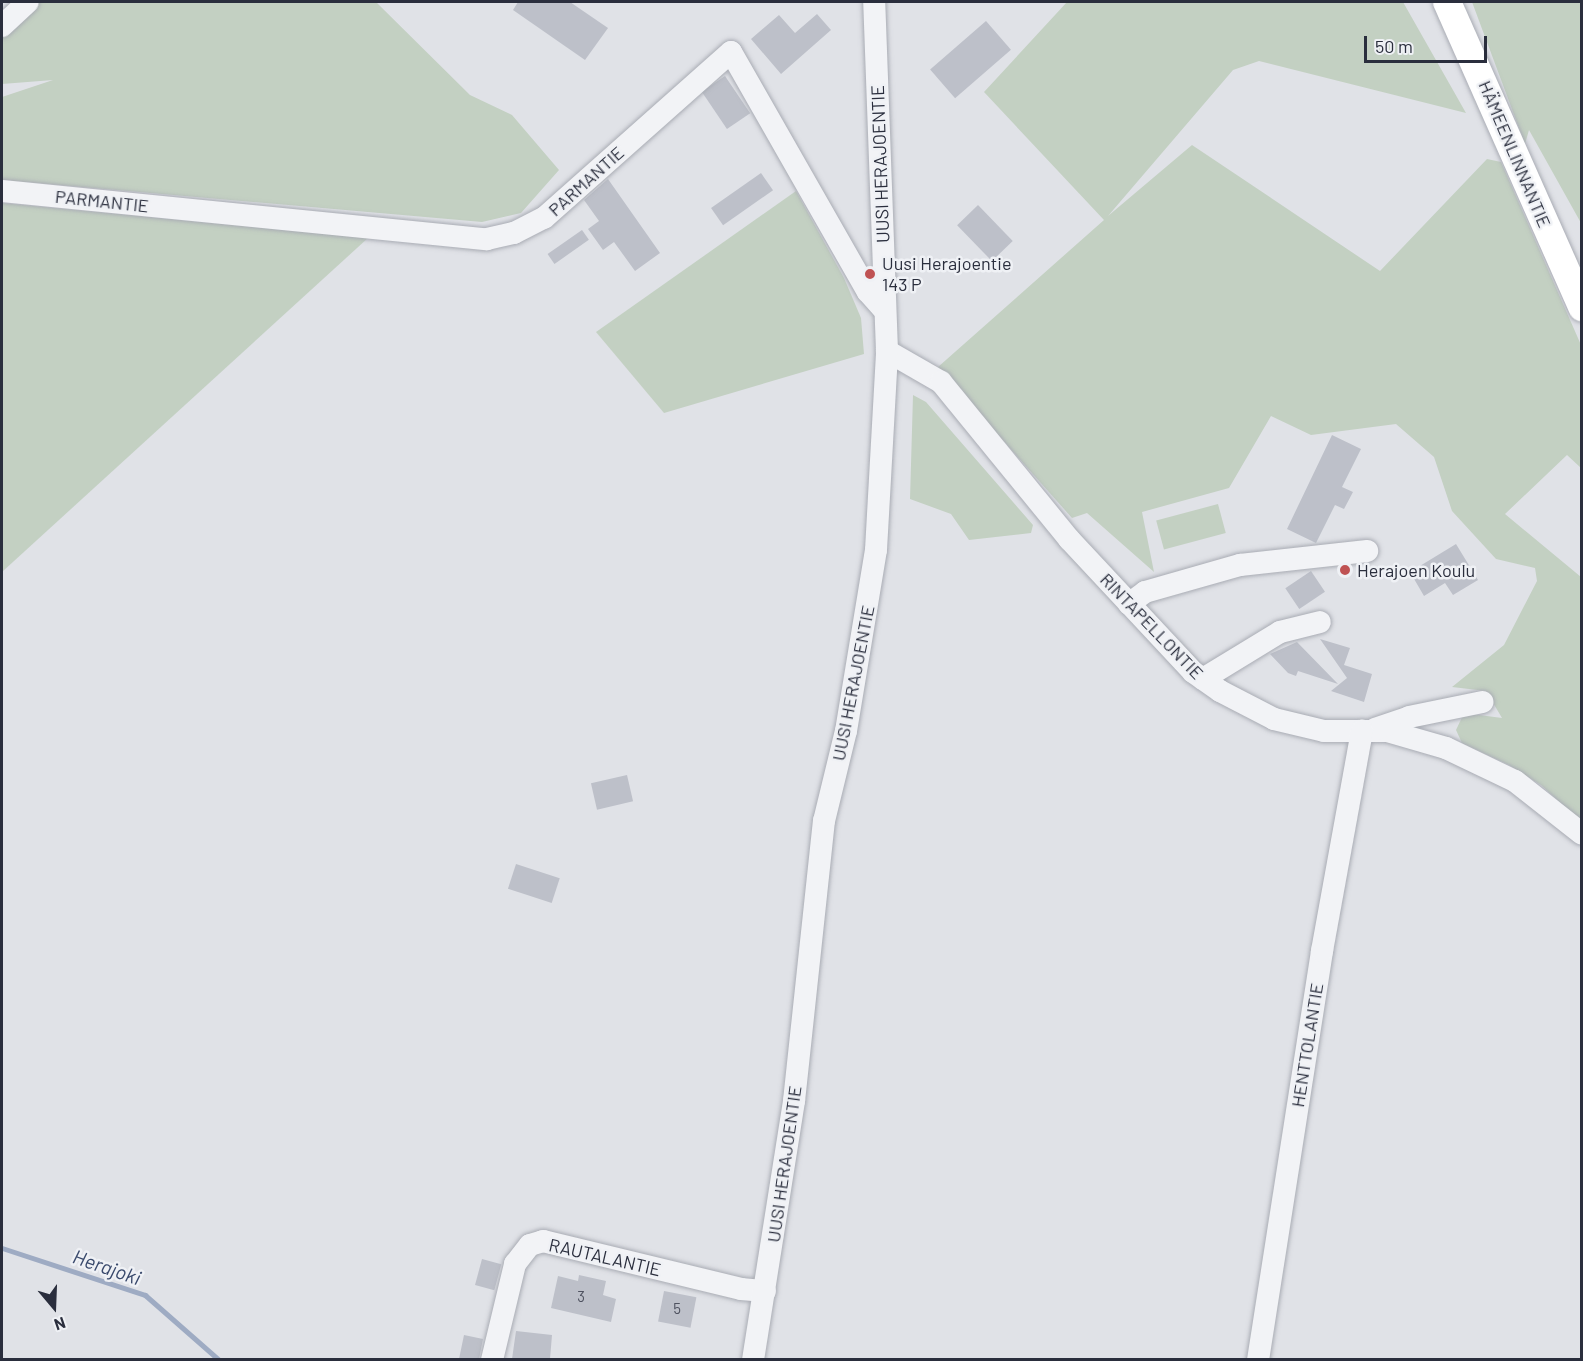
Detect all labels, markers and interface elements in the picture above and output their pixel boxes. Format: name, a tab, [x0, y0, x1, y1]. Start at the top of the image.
scale bar	[1367, 24, 1490, 62]
text: 50 m	[1375, 35, 1413, 57]
street label: HÄMEENLINNANTIE	[1474, 77, 1556, 231]
street label: UUSI HERAJOENTIE	[866, 85, 894, 243]
street label: PARMANTIE	[544, 142, 628, 220]
street label: PARMANTIE	[54, 185, 150, 217]
place label: Uusi Herajoentie 143 P	[882, 253, 1011, 296]
marker: Uusi Herajoentie 143 P	[863, 267, 877, 281]
place label: Herajoen Koulu	[1357, 559, 1475, 581]
marker: Herajoen Koulu	[1338, 563, 1352, 577]
street label: RINTAPELLONTIE	[1096, 568, 1208, 684]
street label: UUSI HERAJOENTIE	[827, 603, 879, 763]
street label: HENTTOLANTIE	[1287, 981, 1327, 1109]
street label: UUSI HERAJOENTIE	[762, 1084, 806, 1244]
street label: RAUTALANTIE	[547, 1234, 663, 1280]
water label: Herajoki	[70, 1244, 144, 1290]
north arrow	[24, 1277, 84, 1337]
house number: 3	[577, 1288, 585, 1306]
house number: 5	[673, 1300, 681, 1318]
text: N	[52, 1314, 68, 1335]

